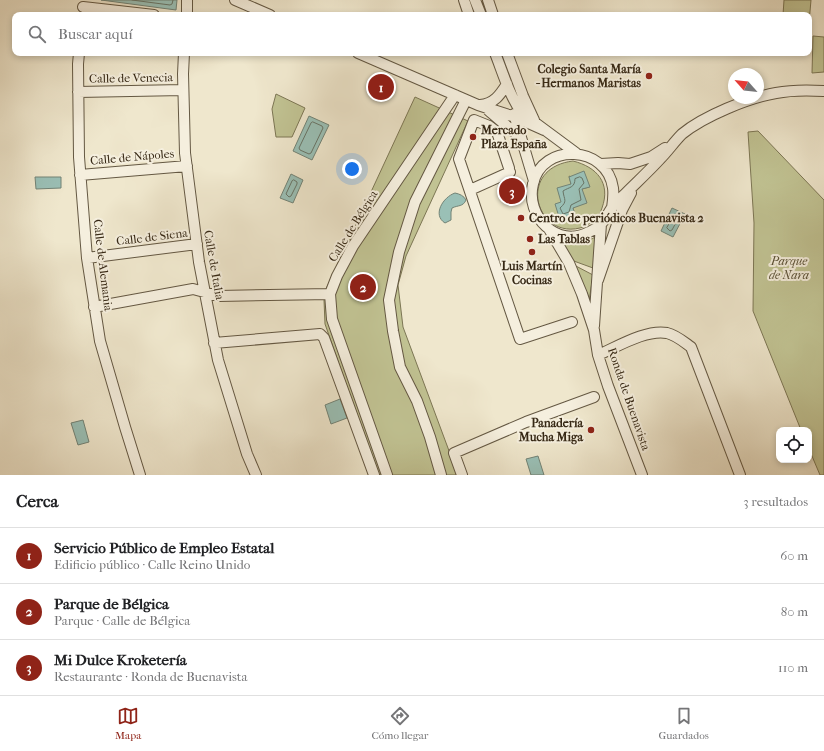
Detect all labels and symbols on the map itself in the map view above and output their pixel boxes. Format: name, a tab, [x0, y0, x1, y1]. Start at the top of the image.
place label: Colegio Santa María - Hermanos Maristas	[536, 62, 642, 90]
north arrow	[728, 68, 764, 104]
street label: Calle de Venecia	[89, 70, 174, 86]
marker: Colegio Santa María - Hermanos Maristas	[644, 71, 654, 81]
pin: 1	[368, 72, 394, 102]
place label: Mercado Plaza España	[480, 123, 547, 152]
marker: Mercado Plaza España	[468, 132, 478, 142]
street label: Calle de Nápoles	[89, 146, 175, 168]
your location	[342, 159, 362, 179]
pin: 3	[499, 176, 525, 206]
street label: Calle de Bélgica	[325, 187, 381, 264]
place label: Centro de periódicos Buenavista 2	[529, 211, 705, 226]
marker: Centro de periódicos Buenavista 2	[516, 213, 526, 223]
street label: Calle de Alemania	[90, 218, 116, 312]
street label: Calle de Siena	[116, 226, 189, 248]
street label: Calle de Italia	[201, 229, 227, 301]
place label: Las Tablas	[538, 232, 590, 246]
marker: Las Tablas	[525, 234, 535, 244]
marker: Luis Martín Cocinas	[527, 247, 537, 257]
park label: Parque de Nara	[769, 254, 809, 282]
place label: Luis Martín Cocinas	[501, 259, 564, 287]
pin: 2	[350, 272, 376, 302]
street label: Ronda de Buenavista	[605, 346, 653, 453]
place label: Panadería Mucha Miga	[518, 416, 583, 445]
marker: Panadería Mucha Miga	[586, 425, 596, 435]

